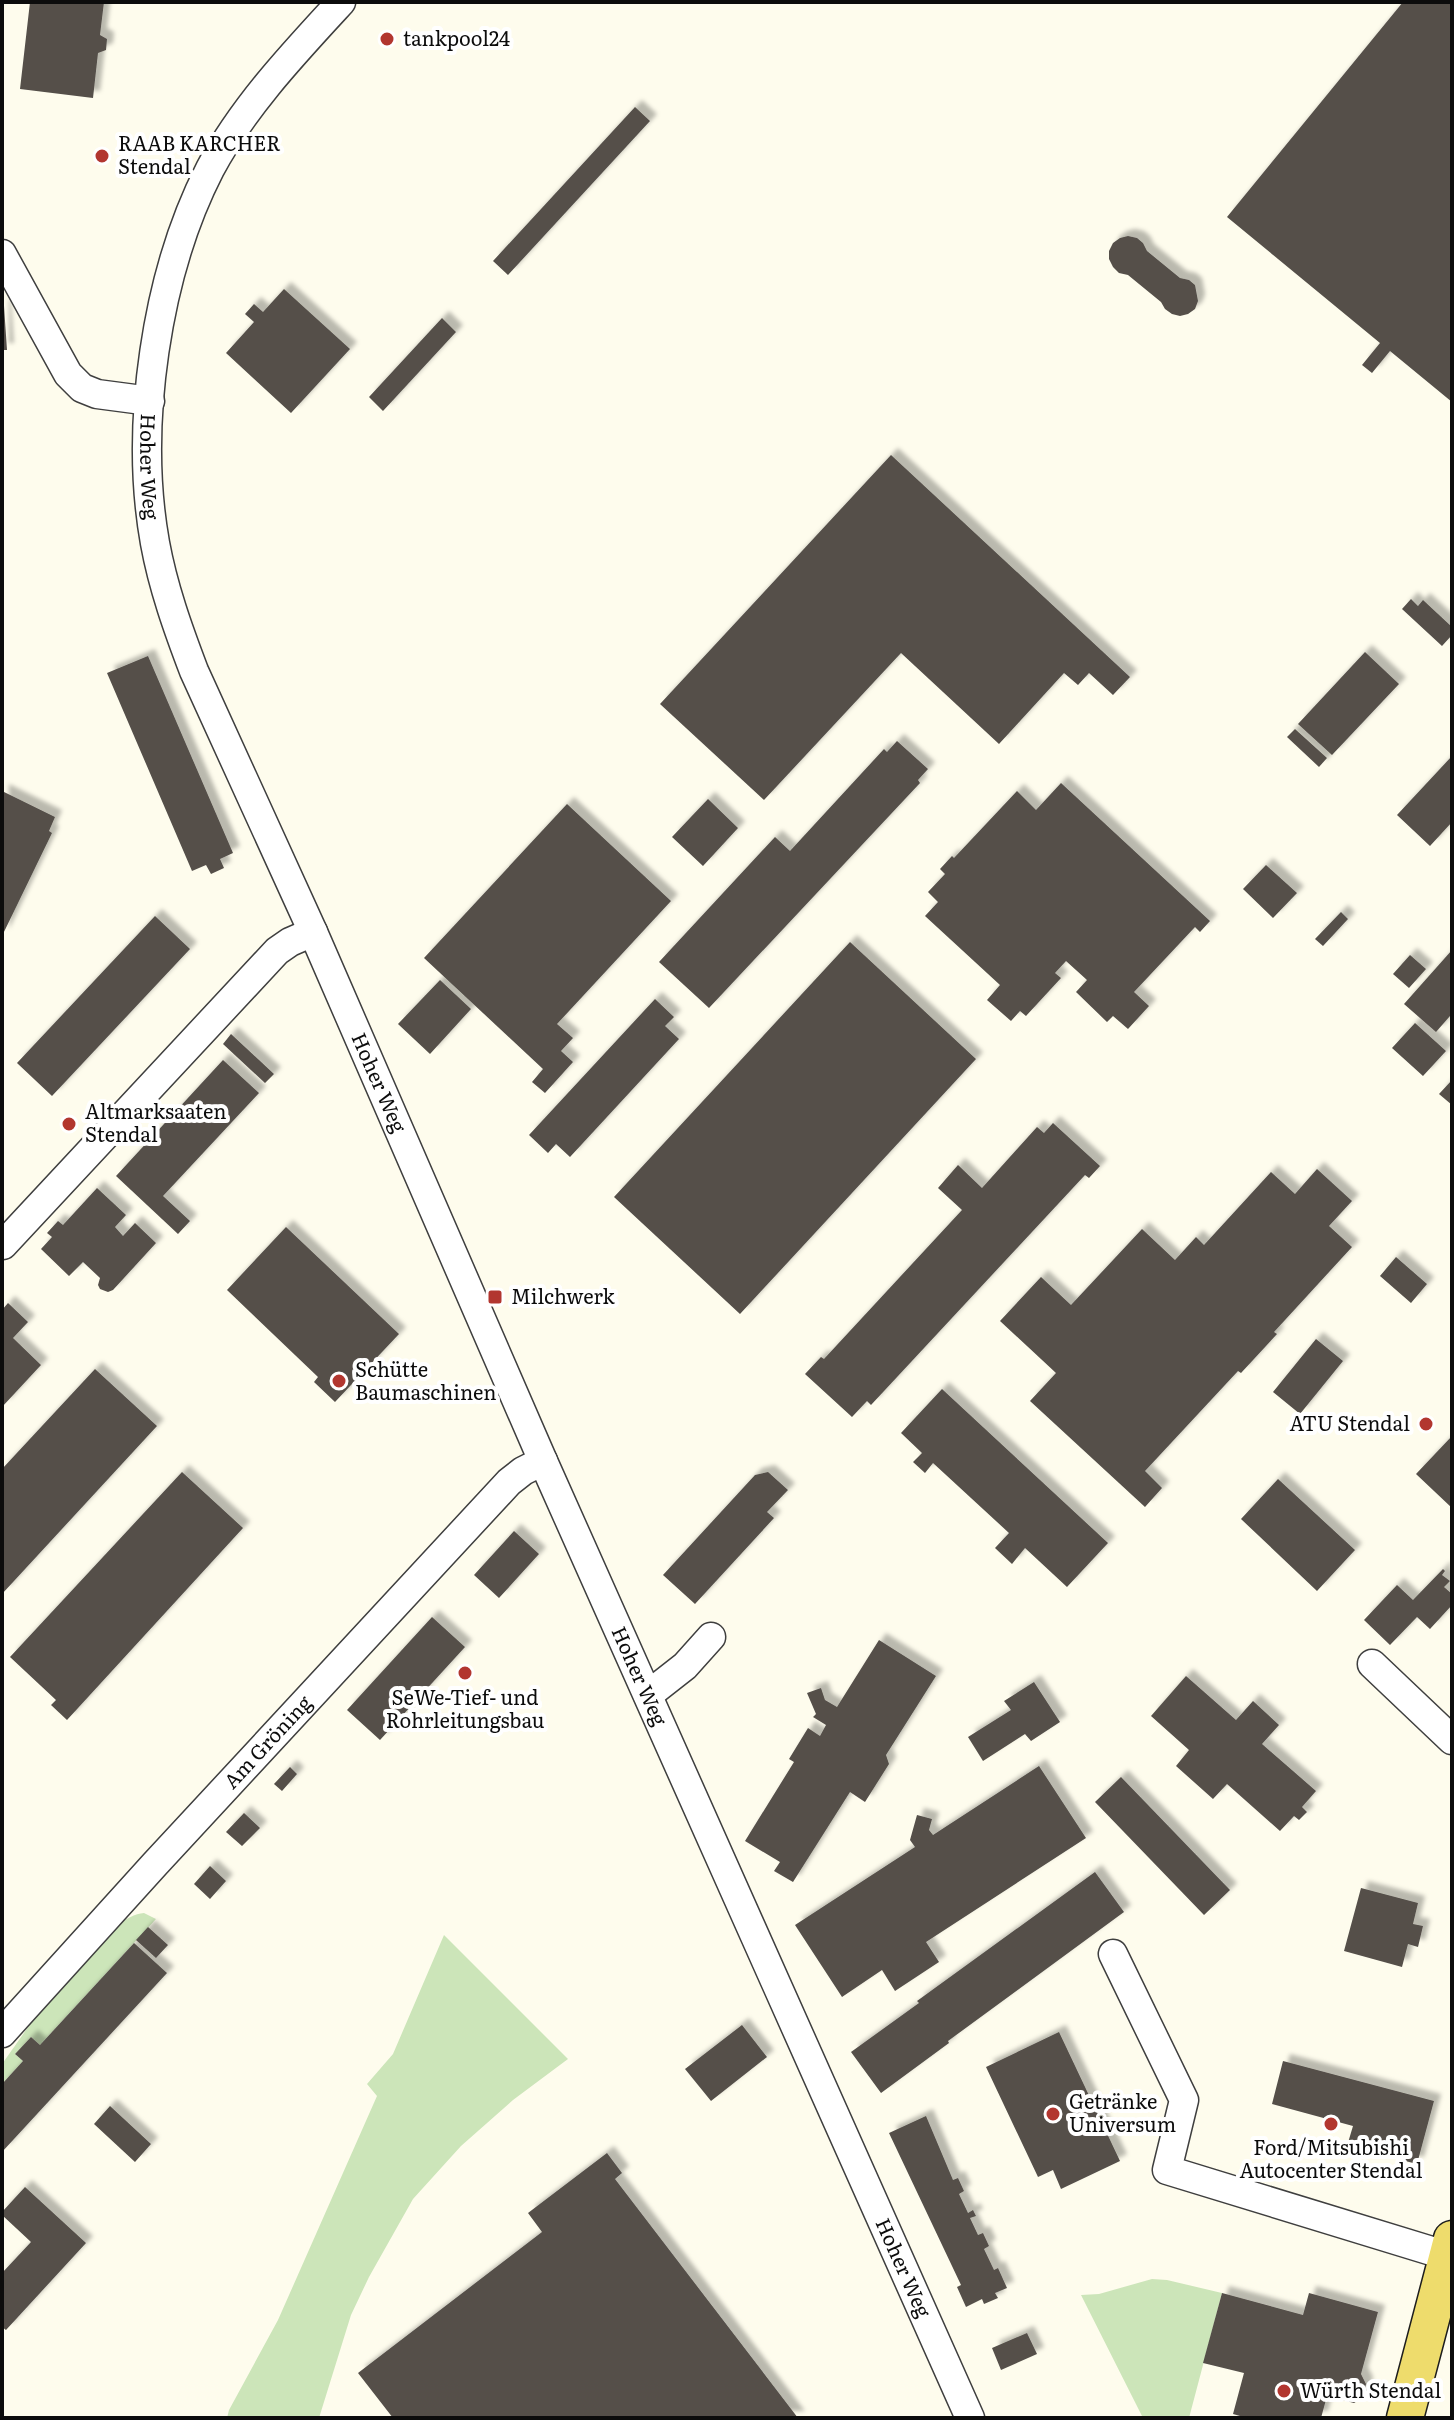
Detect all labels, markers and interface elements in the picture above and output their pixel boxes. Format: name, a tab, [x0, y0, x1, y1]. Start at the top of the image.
place label: tankpool24	[403, 22, 510, 52]
marker: tankpool24	[378, 30, 396, 48]
place label: RAAB KARCHER Stendal	[118, 127, 281, 180]
marker: RAAB KARCHER Stendal	[93, 147, 111, 165]
street label: Hoher Weg	[134, 413, 168, 522]
street label: Hoher Weg	[345, 1027, 416, 1138]
place label: Altmarksaaten Stendal	[85, 1095, 226, 1148]
marker: Altmarksaaten Stendal	[60, 1115, 78, 1133]
place label: Milchwerk	[511, 1280, 615, 1310]
marker: Milchwerk	[486, 1288, 504, 1306]
place label: Schütte Baumaschinen	[355, 1353, 496, 1406]
marker: Schütte Baumaschinen	[330, 1372, 348, 1390]
place label: ATU Stendal	[1290, 1407, 1410, 1437]
marker: ATU Stendal	[1417, 1415, 1435, 1433]
street label: Hoher Weg	[605, 1621, 677, 1731]
marker: SeWe-Tief- und Rohrleitungsbau	[456, 1664, 474, 1682]
place label: SeWe-Tief- und Rohrleitungsbau	[386, 1681, 545, 1734]
street label: Am Gröning	[215, 1687, 318, 1794]
place label: Getränke Universum	[1069, 2085, 1176, 2138]
marker: Getränke Universum	[1044, 2105, 1062, 2123]
marker: Ford/Mitsubishi Autocenter Stendal	[1322, 2115, 1340, 2133]
place label: Ford/Mitsubishi Autocenter Stendal	[1240, 2131, 1423, 2184]
street label: Hoher Weg	[869, 2212, 941, 2323]
place label: Würth Stendal	[1300, 2374, 1442, 2404]
marker: Würth Stendal	[1275, 2382, 1293, 2400]

